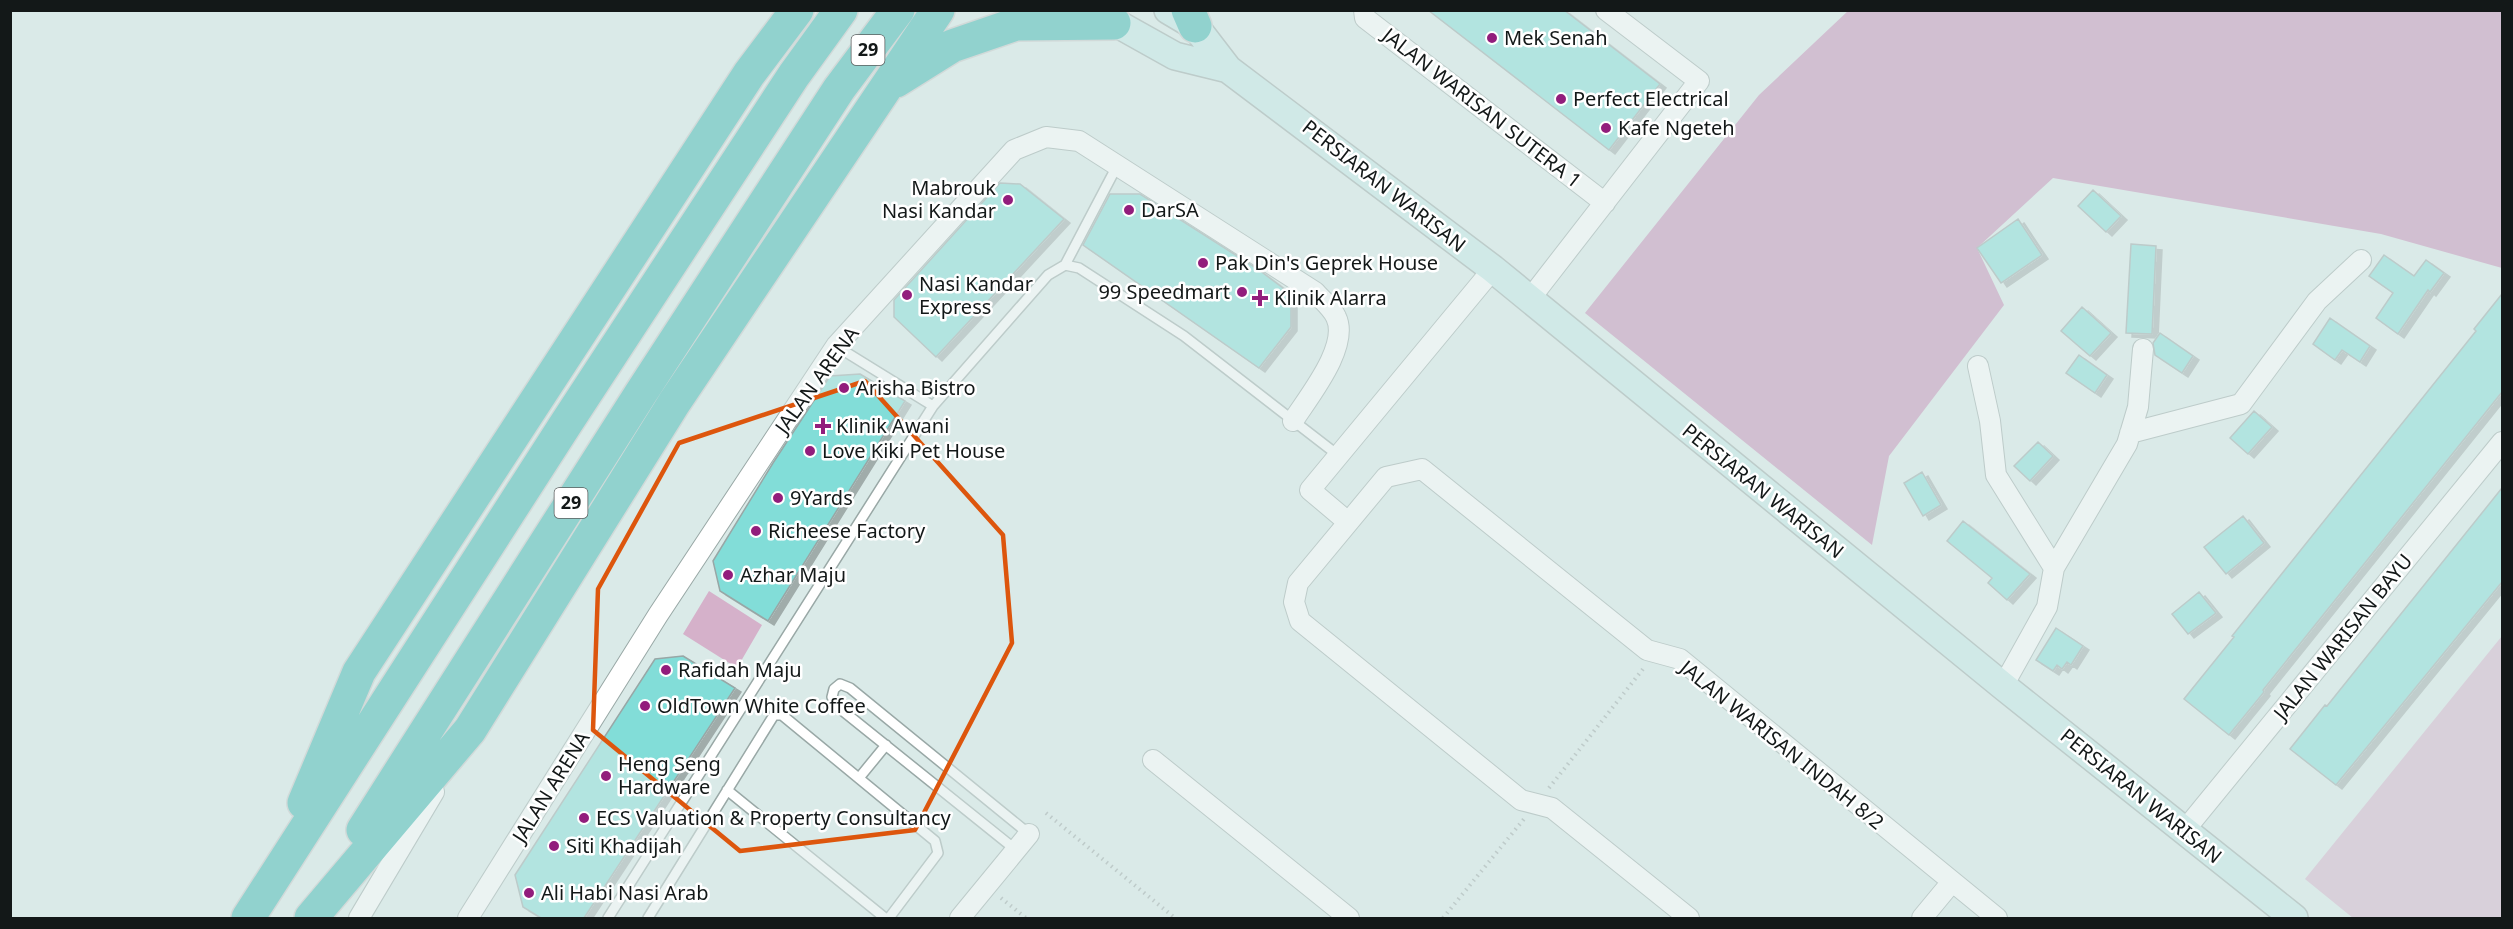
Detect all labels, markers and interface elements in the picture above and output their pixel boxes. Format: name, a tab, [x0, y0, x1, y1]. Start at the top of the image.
street label: JALAN WARISAN SUTERA 1	[1376, 20, 1587, 194]
place label: Mek Senah	[1504, 24, 1608, 51]
marker: Mek Senah	[1485, 31, 1499, 45]
road number: 29	[852, 35, 884, 65]
place label: Perfect Electrical	[1573, 85, 1729, 112]
marker: Perfect Electrical	[1554, 92, 1568, 106]
street label: PERSIARAN WARISAN	[1297, 113, 1472, 258]
place label: Kafe Ngeteh	[1618, 114, 1735, 141]
marker: Kafe Ngeteh	[1599, 121, 1613, 135]
place label: Mabrouk Nasi Kandar	[882, 174, 996, 224]
marker: Mabrouk Nasi Kandar	[1001, 193, 1015, 207]
place label: DarSA	[1141, 196, 1199, 223]
marker: DarSA	[1122, 203, 1136, 217]
place label: Pak Din's Geprek House	[1215, 249, 1438, 276]
marker: Pak Din's Geprek House	[1196, 256, 1210, 270]
place label: Nasi Kandar Express	[919, 270, 1033, 320]
place label: 99 Speedmart	[1098, 278, 1230, 305]
place label: Klinik Alarra	[1274, 284, 1387, 311]
marker: 99 Speedmart	[1235, 285, 1249, 299]
marker: Nasi Kandar Express	[900, 288, 914, 302]
marker: Klinik Alarra	[1251, 289, 1269, 307]
street label: JALAN ARENA	[767, 321, 865, 440]
place label: Arisha Bistro	[856, 374, 975, 401]
marker: Arisha Bistro	[837, 381, 851, 395]
place label: Klinik Awani	[836, 412, 949, 439]
marker: Klinik Awani	[814, 417, 832, 435]
street label: PERSIARAN WARISAN	[1677, 417, 1850, 564]
place label: Love Kiki Pet House	[822, 437, 1005, 464]
marker: Love Kiki Pet House	[803, 444, 817, 458]
place label: 9Yards	[790, 484, 853, 511]
road number: 29	[554, 488, 588, 518]
marker: 9Yards	[771, 491, 785, 505]
place label: Richeese Factory	[768, 517, 926, 544]
marker: Richeese Factory	[749, 524, 763, 538]
street label: JALAN WARISAN BAYU	[2266, 548, 2418, 727]
place label: Azhar Maju	[740, 561, 846, 588]
marker: Azhar Maju	[721, 568, 735, 582]
street label: JALAN WARISAN INDAH 8/2	[1673, 653, 1890, 835]
place label: Rafidah Maju	[678, 656, 802, 683]
marker: Rafidah Maju	[659, 663, 673, 677]
place label: OldTown White Coffee	[657, 692, 866, 719]
marker: OldTown White Coffee	[638, 699, 652, 713]
street label: PERSIARAN WARISAN	[2055, 722, 2228, 869]
street label: JALAN ARENA	[505, 726, 596, 849]
place label: Heng Seng Hardware	[618, 750, 721, 800]
marker: Heng Seng Hardware	[599, 769, 613, 783]
place label: ECS Valuation & Property Consultancy	[596, 804, 951, 831]
marker: ECS Valuation & Property Consultancy	[577, 811, 591, 825]
place label: Siti Khadijah	[566, 832, 682, 859]
marker: Siti Khadijah	[547, 839, 561, 853]
place label: Ali Habi Nasi Arab	[541, 879, 709, 906]
marker: Ali Habi Nasi Arab	[522, 886, 536, 900]

